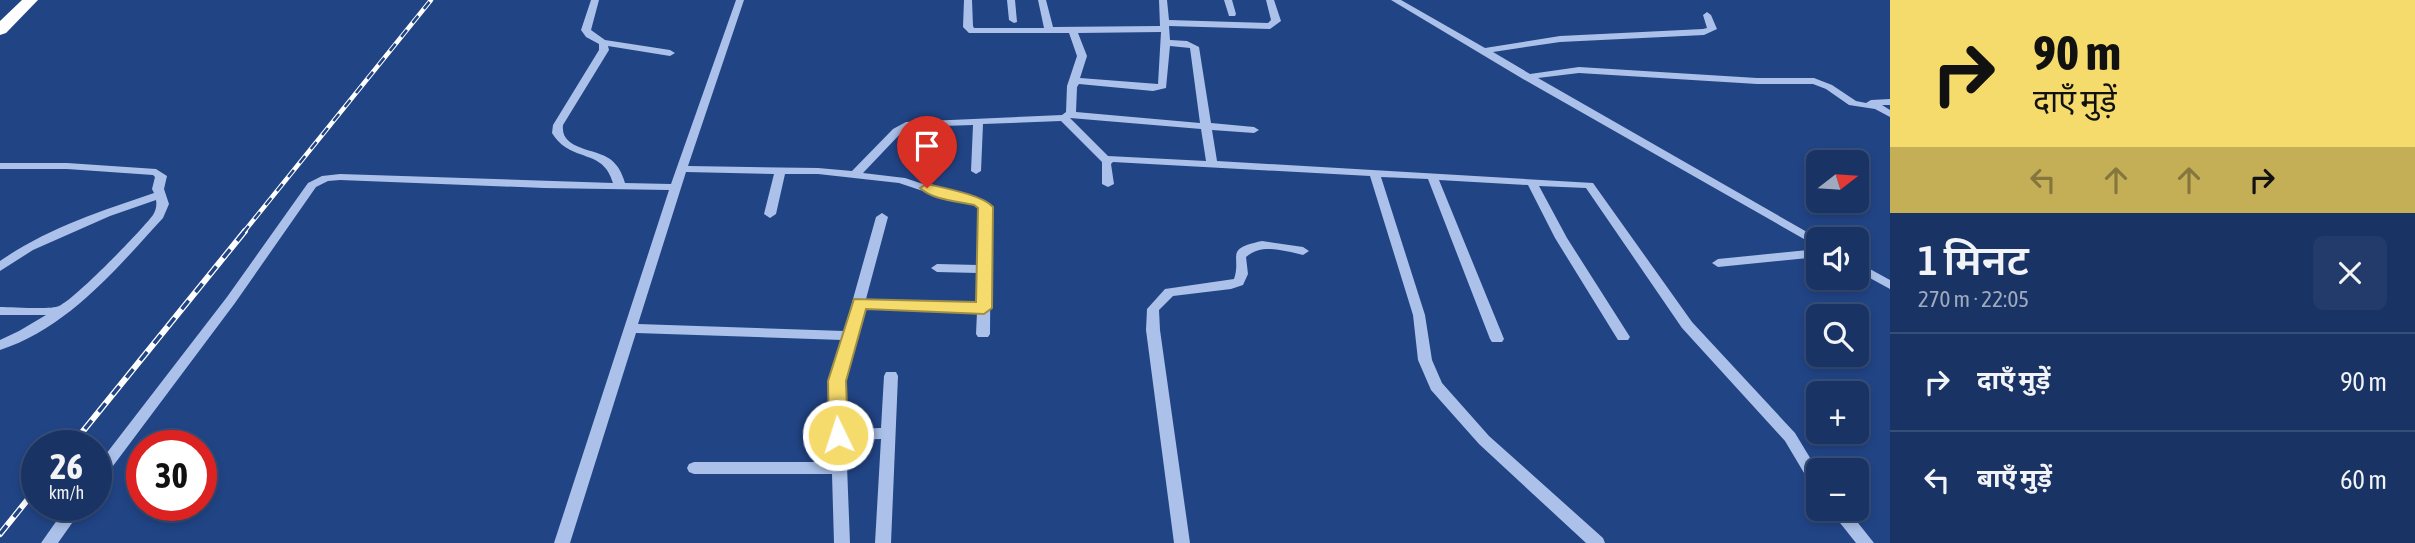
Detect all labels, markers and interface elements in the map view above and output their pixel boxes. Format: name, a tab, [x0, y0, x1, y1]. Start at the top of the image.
text: 90 m	[2033, 24, 2121, 80]
icon: right	[1918, 28, 2009, 119]
text: दाएँ मुड़ें	[2033, 82, 2117, 119]
pin	[897, 116, 957, 188]
icon: arrive	[908, 127, 946, 165]
north arrow	[1806, 150, 1869, 214]
map controls	[1806, 150, 1869, 521]
icon: left	[2024, 161, 2062, 199]
icon: ahead	[2097, 161, 2135, 199]
icon: ahead	[2170, 161, 2208, 199]
icon: right	[2243, 161, 2281, 199]
button: sound	[1806, 227, 1869, 290]
text: 1 मिनट	[1918, 236, 2029, 284]
button: close	[2313, 236, 2387, 310]
text: 270 m · 22:05	[1918, 286, 2029, 312]
button: search	[1806, 304, 1869, 367]
icon: right	[1918, 363, 1956, 401]
text: दाएँ मुड़ें	[1977, 365, 2050, 395]
text: 90 m	[2340, 367, 2387, 397]
button: +	[1806, 381, 1869, 444]
position arrow	[801, 398, 875, 472]
speed limit sign: 30	[126, 430, 217, 521]
text: 26	[50, 446, 83, 486]
button: −	[1806, 458, 1869, 521]
icon: left	[1918, 461, 1956, 499]
text: बाएँ मुड़ें	[1977, 463, 2052, 493]
text: 60 m	[2340, 465, 2387, 495]
text: km/h	[49, 482, 84, 503]

